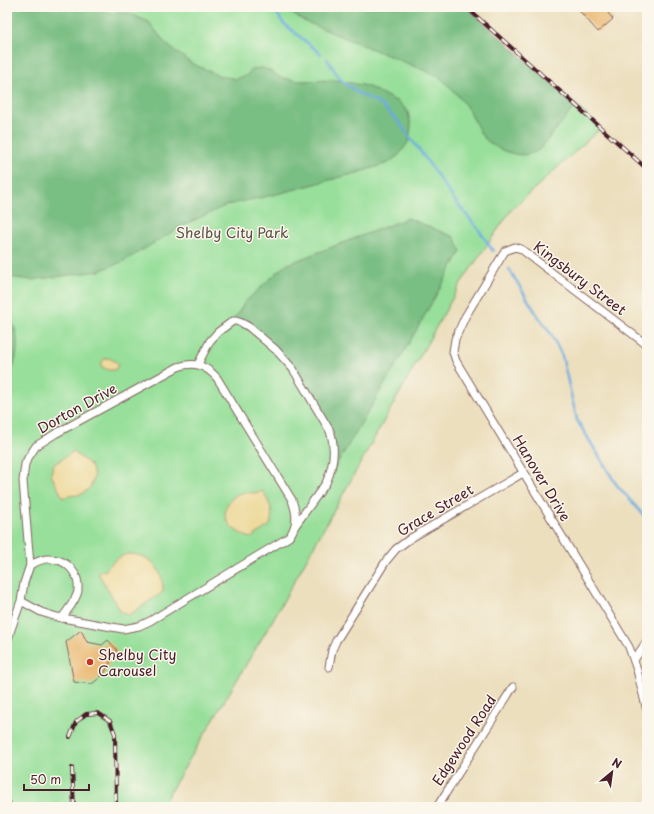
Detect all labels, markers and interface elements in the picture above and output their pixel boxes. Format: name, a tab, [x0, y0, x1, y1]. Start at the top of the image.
park label: Shelby City Park	[175, 222, 289, 243]
street label: Kingsbury Street	[529, 236, 631, 320]
street label: Dorton Drive	[34, 378, 120, 438]
street label: Hanover Drive	[508, 431, 576, 525]
street label: Grace Street	[393, 479, 477, 541]
place label: Shelby City Carousel	[98, 644, 176, 681]
marker: Shelby City Carousel	[85, 657, 95, 667]
street label: Edgewood Road	[427, 691, 501, 789]
north arrow	[592, 752, 632, 792]
text: N	[609, 753, 625, 773]
scale bar	[24, 766, 89, 792]
text: 50 m	[30, 770, 61, 788]

